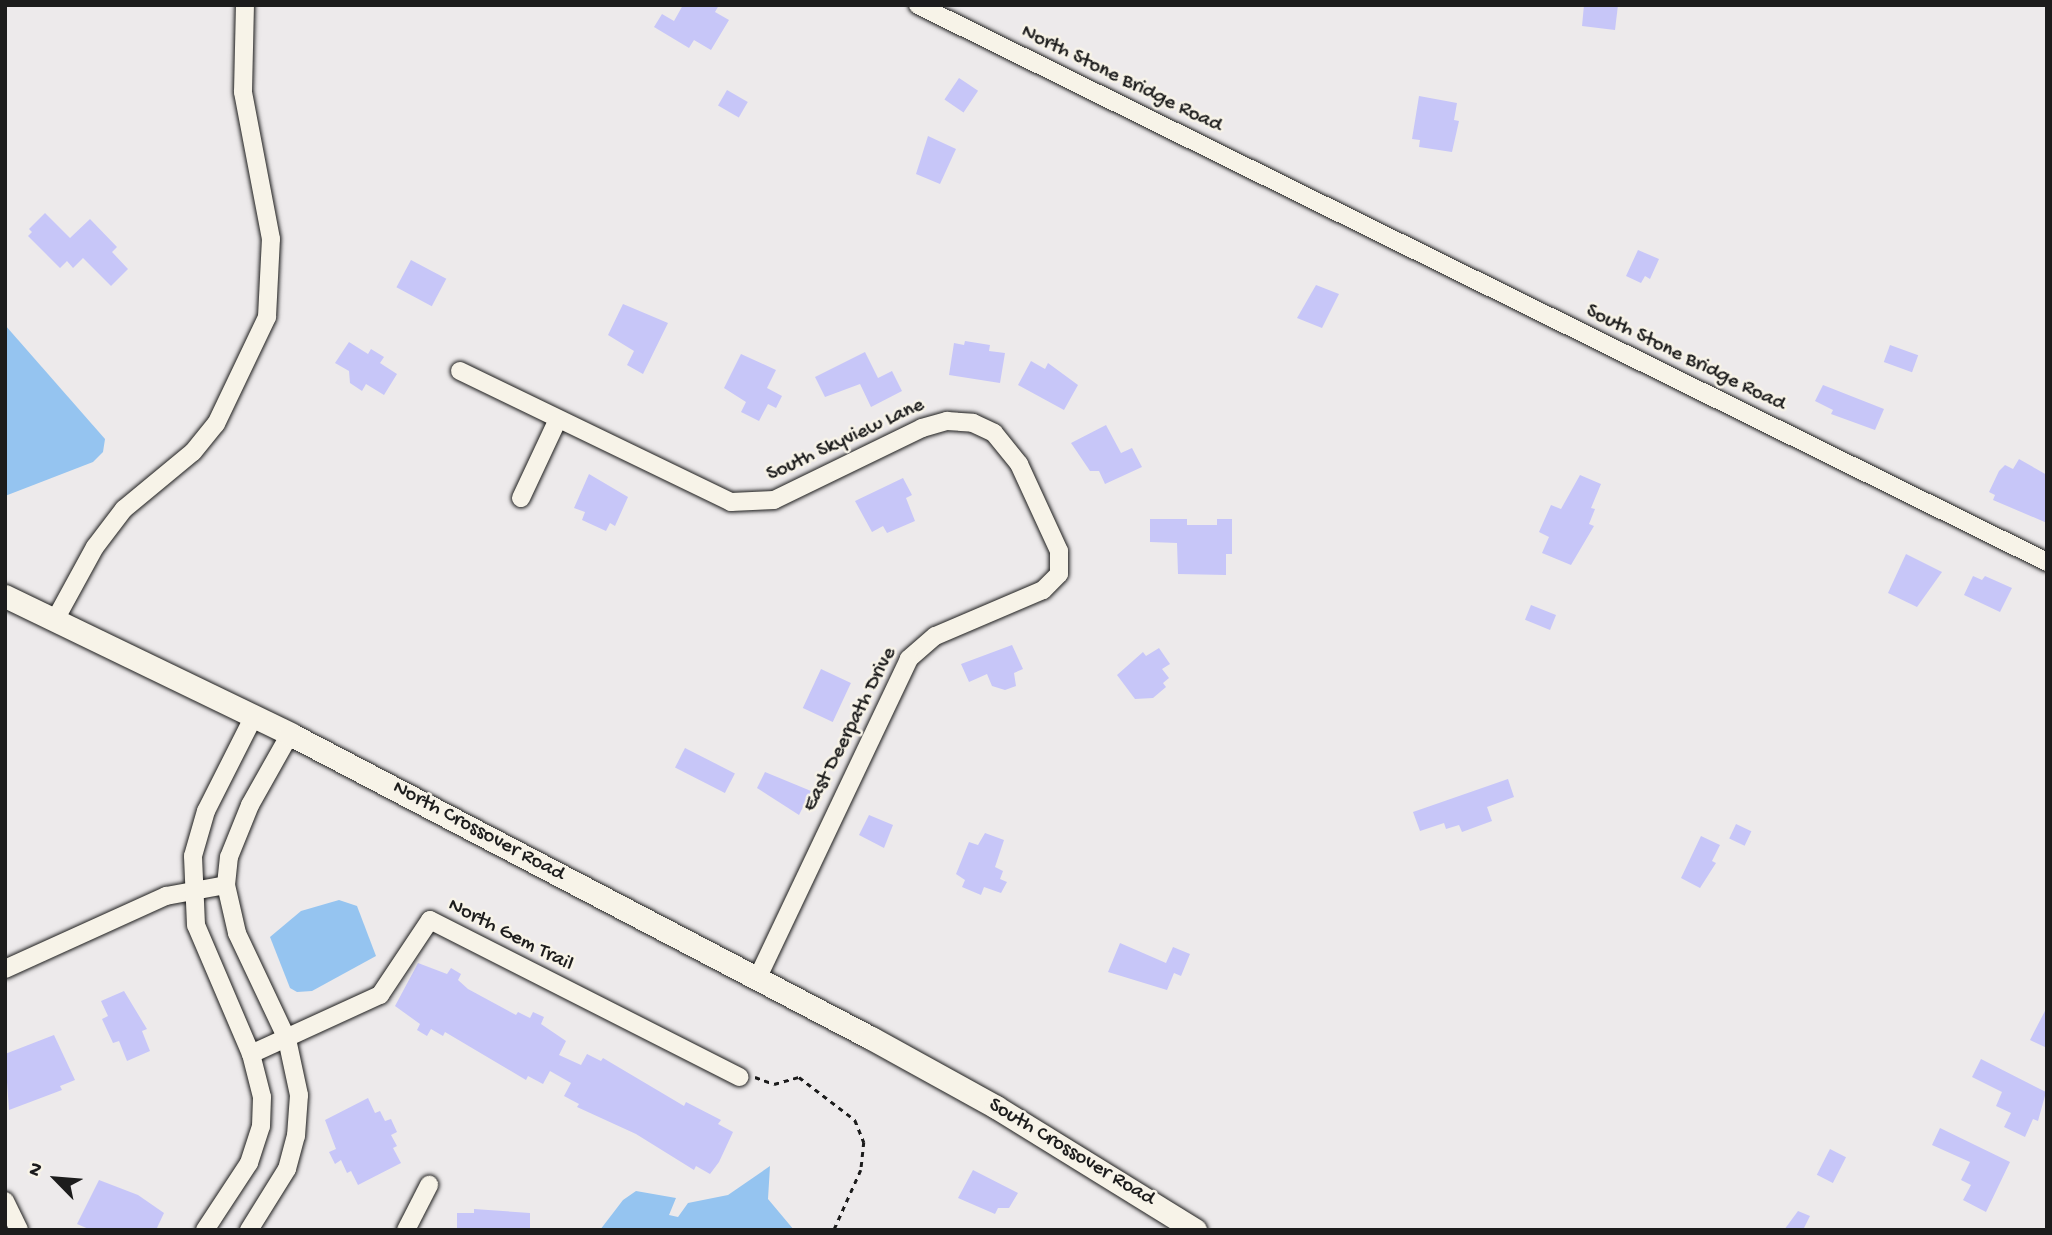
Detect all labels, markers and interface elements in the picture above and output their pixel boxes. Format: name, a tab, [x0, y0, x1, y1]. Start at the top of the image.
street label: North Stone Bridge Road	[1016, 20, 1226, 140]
street label: South Stone Bridge Road	[1581, 300, 1789, 418]
street label: South Skyview Lane	[763, 393, 929, 489]
street label: East Deerpath Drive	[799, 643, 903, 817]
street label: North Crossover Road	[388, 776, 568, 888]
street label: North Gem Trail	[443, 894, 577, 978]
street label: South Crossover Road	[983, 1093, 1159, 1213]
north arrow	[21, 1144, 91, 1214]
text: N	[23, 1159, 50, 1180]

